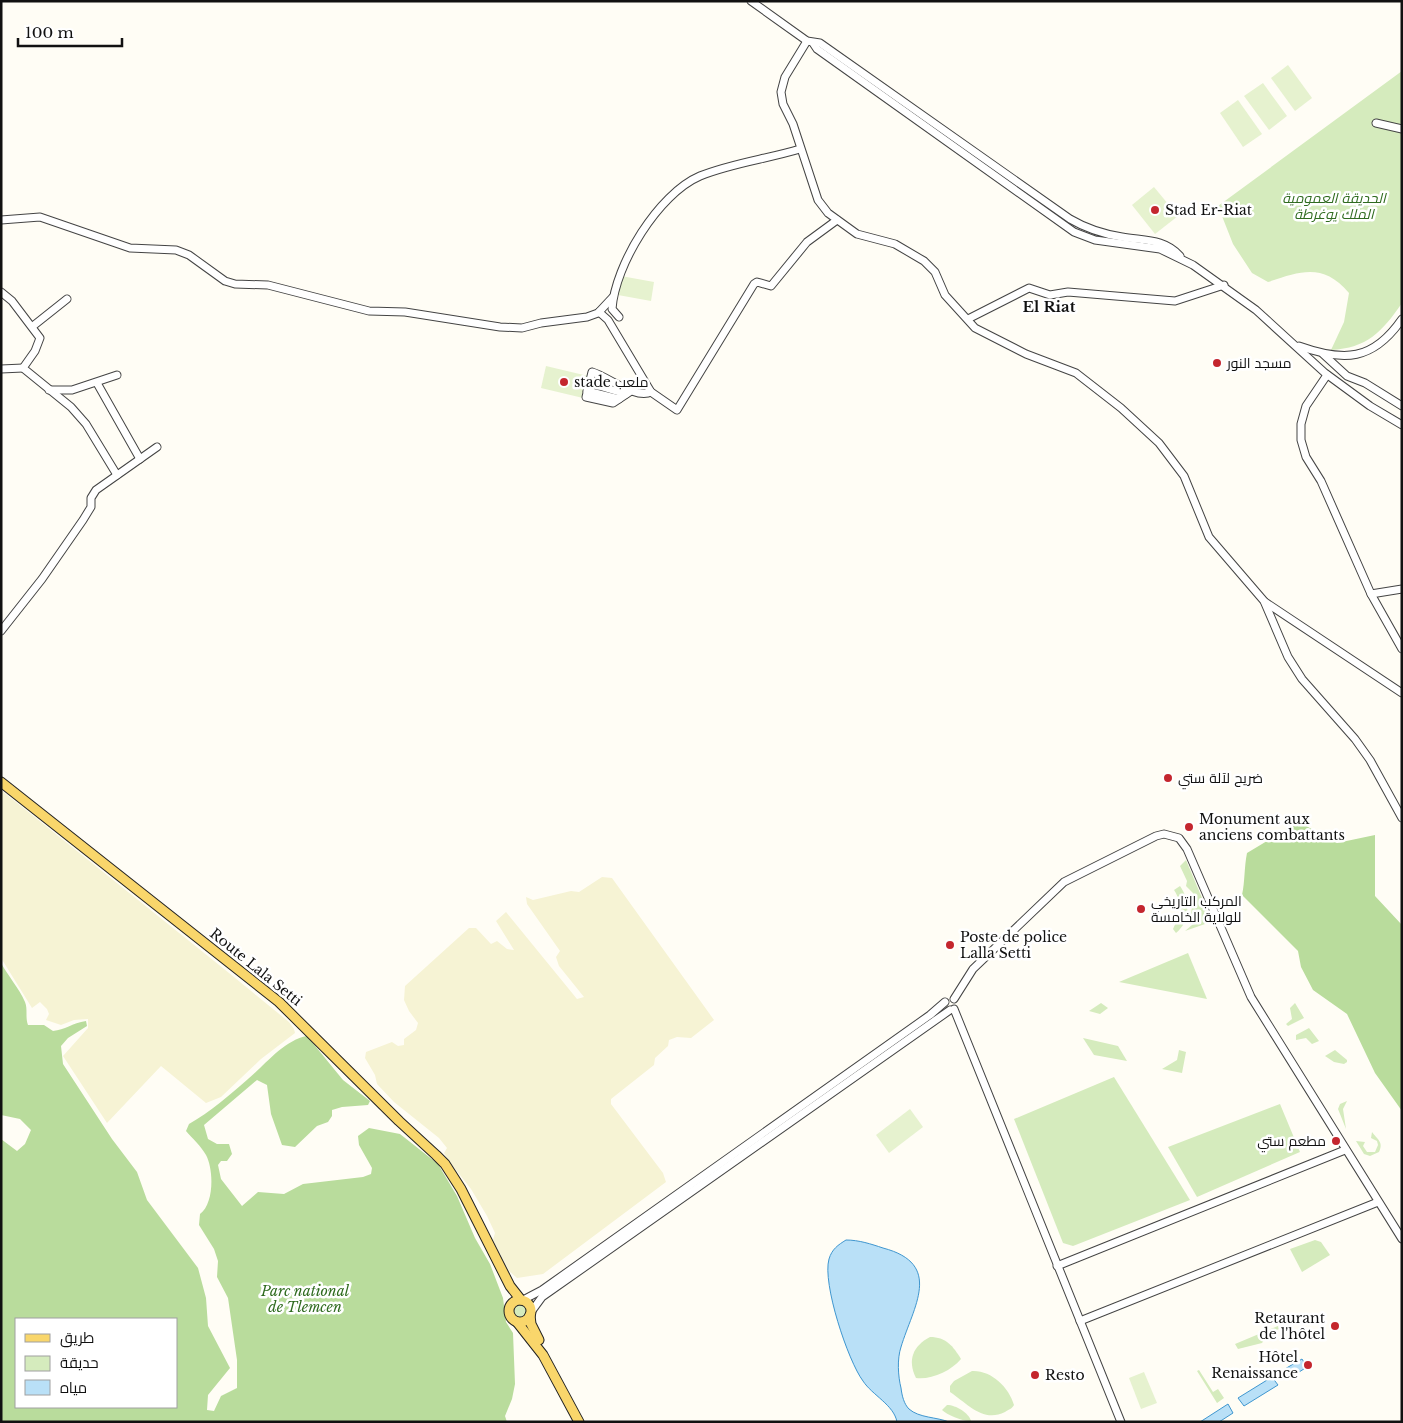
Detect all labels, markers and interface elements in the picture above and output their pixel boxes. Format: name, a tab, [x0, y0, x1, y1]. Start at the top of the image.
scale bar	[18, 15, 121, 47]
text: 100 m	[25, 23, 74, 42]
park label: الحديقة العمومية الملك يوغرطة	[1282, 189, 1387, 223]
place label: Stad Er-Riat	[1165, 201, 1253, 219]
marker: Stad Er-Riat	[1149, 204, 1161, 216]
district label: El Riat	[1023, 297, 1076, 316]
place label: مسجد النور	[1226, 354, 1291, 372]
marker: مسجد النور	[1211, 357, 1223, 369]
place label: stade ملعب	[574, 373, 649, 391]
marker: stade ملعب	[558, 376, 570, 388]
place label: ضريح لآلة ستي	[1178, 769, 1263, 790]
marker: ضريح لآلة ستي	[1162, 772, 1174, 784]
place label: Monument aux anciens combattants	[1199, 810, 1345, 844]
marker: Monument aux anciens combattants	[1183, 821, 1195, 833]
place label: المركب التاريخي للولاية الخامسة	[1151, 892, 1242, 926]
marker: المركب التاريخي للولاية الخامسة	[1135, 903, 1147, 915]
street label: Route Lala Setti	[206, 924, 306, 1010]
place label: Poste de police Lalla Setti	[960, 928, 1067, 962]
marker: Poste de police Lalla Setti	[944, 939, 956, 951]
place label: مطعم ستي	[1257, 1132, 1326, 1153]
marker: مطعم ستي	[1330, 1135, 1342, 1147]
park label: Parc national de Tlemcen	[260, 1282, 350, 1316]
place label: Retaurant de l'hôtel	[1254, 1309, 1326, 1343]
legend	[15, 1318, 178, 1408]
marker: Retaurant de l'hôtel	[1329, 1320, 1341, 1332]
text: طريق	[60, 1328, 94, 1348]
place label: Hôtel Renaissance	[1211, 1348, 1298, 1382]
text: حديقة	[60, 1353, 99, 1372]
marker: Hôtel Renaissance	[1302, 1359, 1314, 1371]
place label: Resto	[1045, 1366, 1085, 1384]
marker: Resto	[1029, 1369, 1041, 1381]
text: مياه	[60, 1378, 87, 1397]

